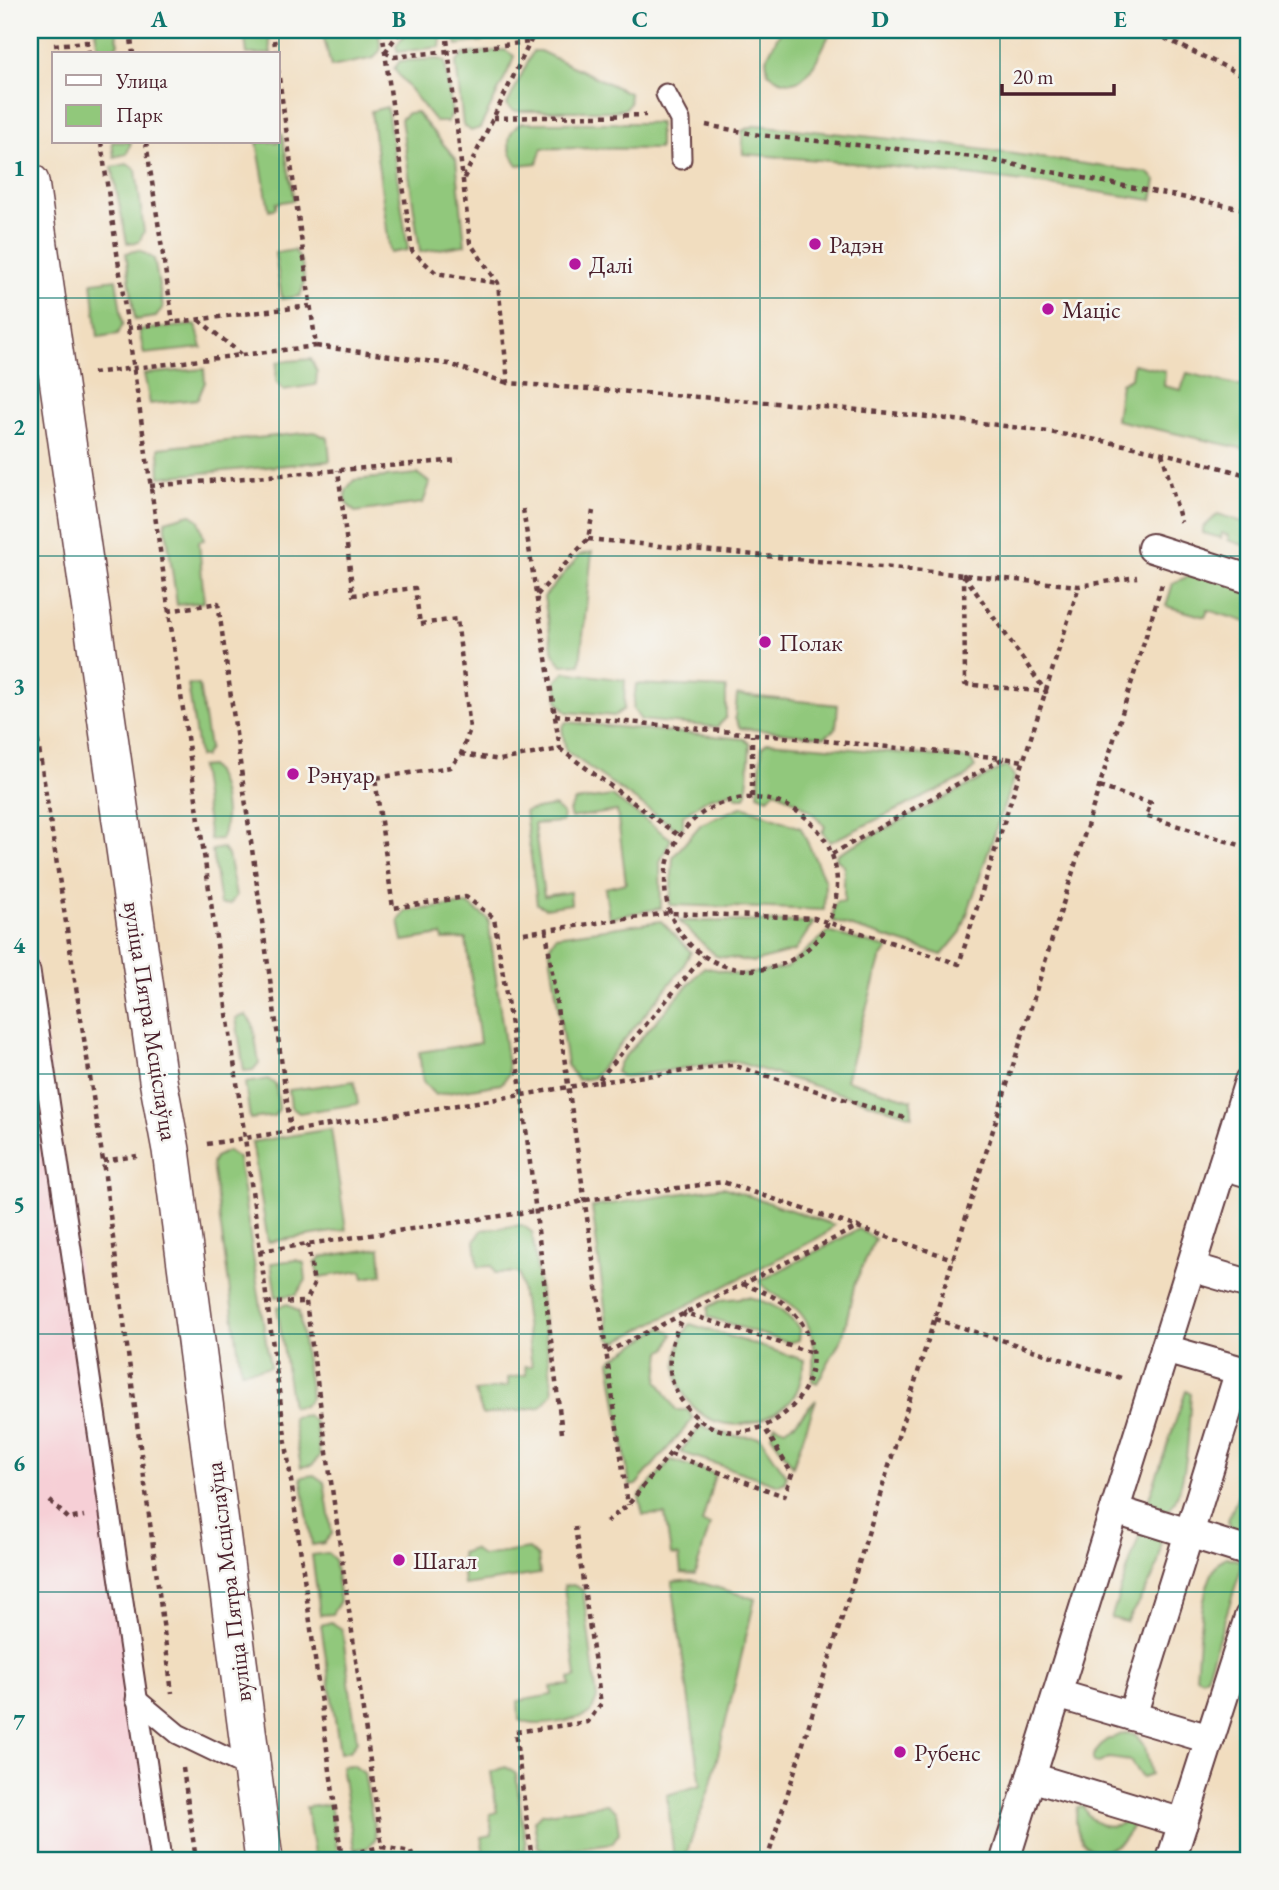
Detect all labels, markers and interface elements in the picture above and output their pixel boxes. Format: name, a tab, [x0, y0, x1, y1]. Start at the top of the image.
text: A	[150, 4, 168, 34]
text: B	[392, 4, 406, 34]
text: C	[632, 4, 648, 34]
text: D	[871, 4, 889, 34]
text: E	[1113, 4, 1127, 34]
legend	[52, 52, 280, 144]
scale bar	[1002, 52, 1114, 96]
text: 20 m	[1013, 63, 1054, 90]
text: Улица	[115, 67, 168, 94]
text: Парк	[116, 101, 163, 128]
text: 1	[13, 153, 25, 183]
place label: Радэн	[829, 229, 884, 260]
marker: Радэн	[807, 236, 823, 252]
place label: Далі	[589, 249, 633, 280]
marker: Далі	[567, 256, 583, 272]
place label: Маціс	[1062, 294, 1121, 325]
marker: Маціс	[1040, 301, 1056, 317]
text: 2	[13, 412, 25, 442]
place label: Полак	[779, 627, 843, 658]
marker: Полак	[757, 634, 773, 650]
text: 3	[13, 671, 25, 701]
place label: Рэнуар	[307, 759, 375, 790]
marker: Рэнуар	[285, 766, 301, 782]
street label: вуліца Пятра Мсціслаўца	[117, 899, 185, 1143]
text: 4	[13, 930, 26, 960]
text: 5	[13, 1189, 25, 1219]
text: 6	[13, 1448, 25, 1478]
street label: вуліца Пятра Мсціслаўца	[198, 1460, 258, 1704]
place label: Шагал	[413, 1545, 477, 1576]
marker: Шагал	[391, 1552, 407, 1568]
text: 7	[13, 1707, 26, 1737]
place label: Рубенс	[914, 1737, 981, 1768]
marker: Рубенс	[892, 1744, 908, 1760]

